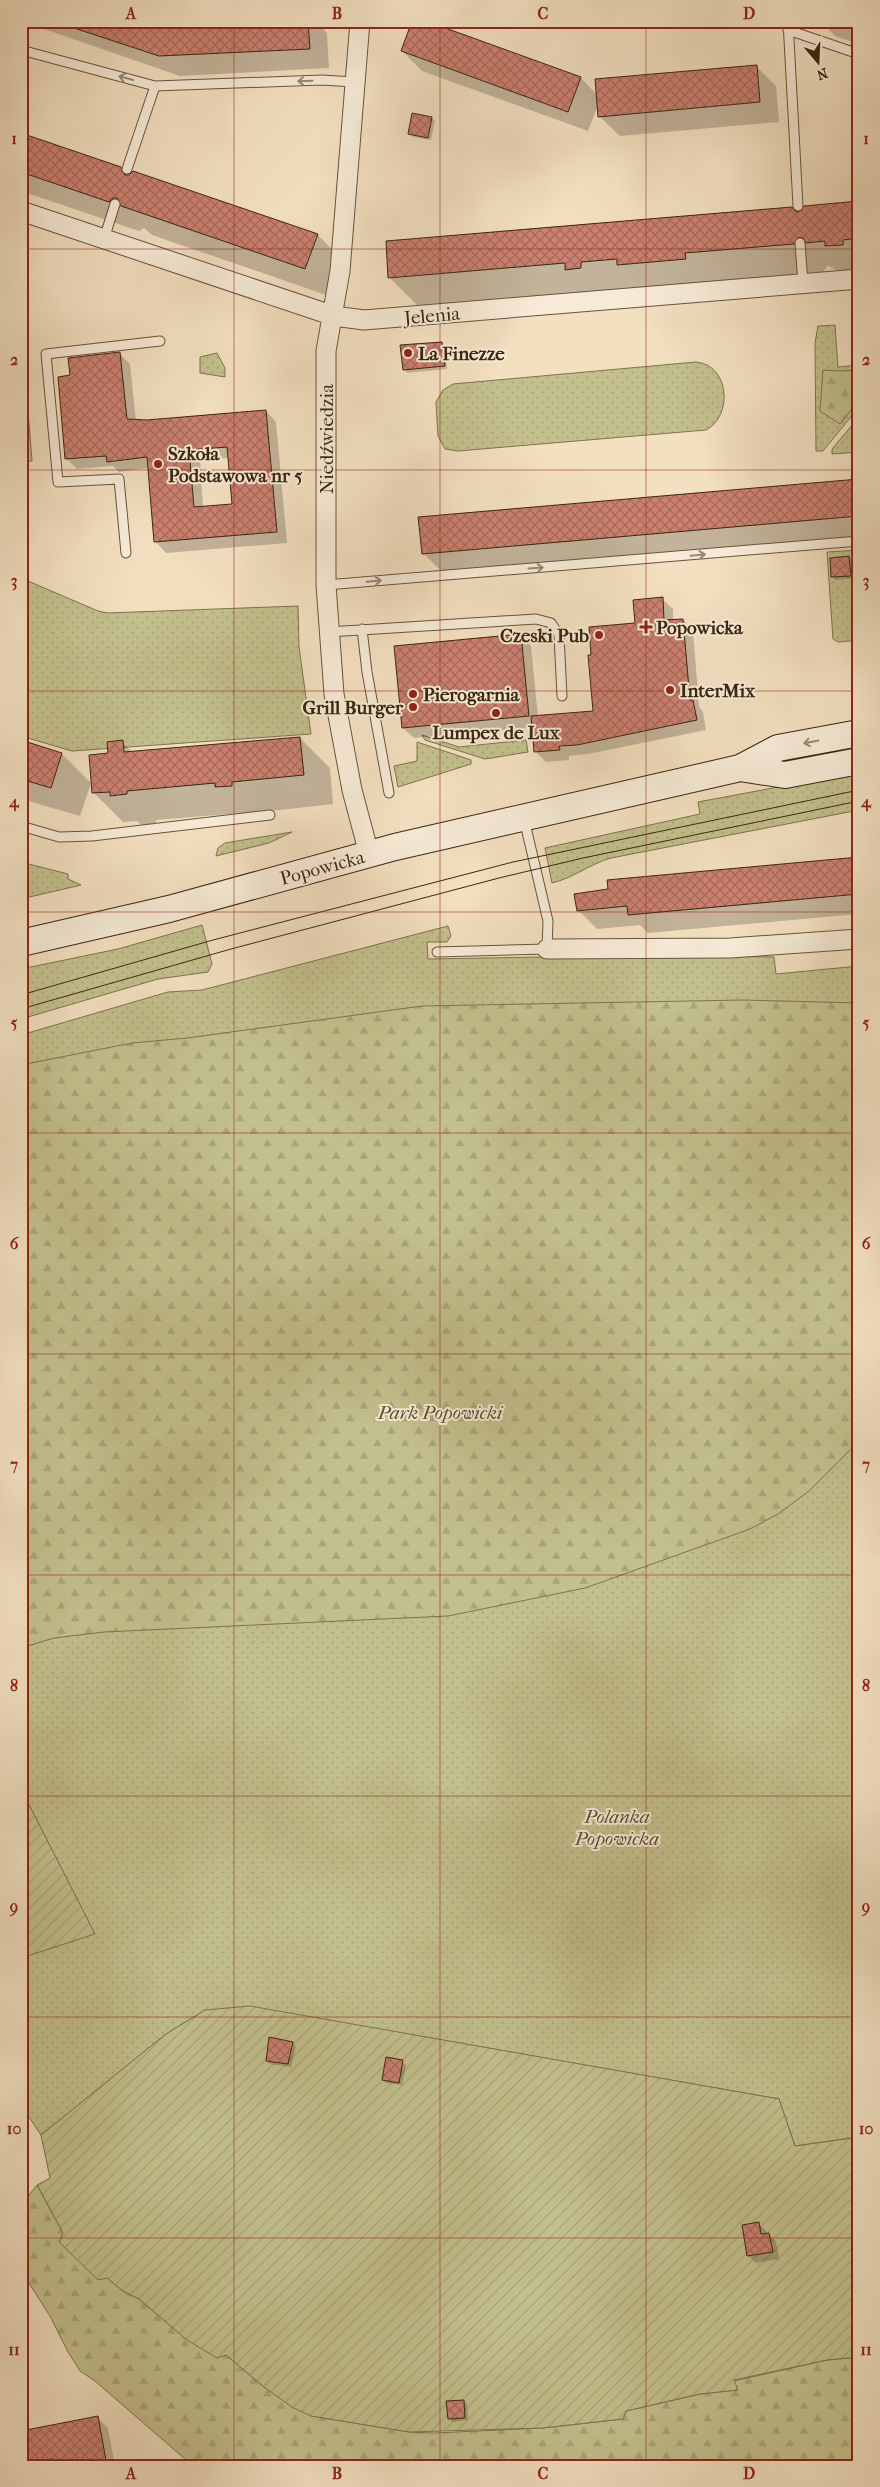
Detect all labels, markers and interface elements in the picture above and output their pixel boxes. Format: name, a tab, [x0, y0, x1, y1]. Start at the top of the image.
text: A	[125, 4, 137, 23]
text: B	[332, 4, 342, 23]
text: C	[538, 4, 549, 23]
text: D	[743, 4, 755, 23]
north arrow	[792, 38, 842, 88]
text: N	[814, 64, 830, 84]
one-way arrow	[118, 73, 134, 82]
one-way arrow	[297, 76, 314, 86]
text: 1	[11, 129, 17, 148]
text: 1	[863, 129, 869, 148]
street label: Jelenia	[401, 303, 461, 330]
place label: La Finezze	[418, 343, 505, 365]
marker: La Finezze	[402, 347, 414, 359]
text: 2	[10, 350, 18, 369]
text: 2	[862, 350, 870, 369]
street label: Niedźwiedzia	[316, 384, 338, 494]
place label: Szkoła Podstawowa nr 5	[168, 443, 302, 487]
marker: Szkoła Podstawowa nr 5	[152, 458, 164, 470]
one-way arrow	[690, 550, 706, 559]
one-way arrow	[528, 564, 544, 573]
text: 3	[11, 571, 17, 591]
text: 3	[863, 571, 869, 591]
one-way arrow	[366, 576, 382, 586]
place label: Popowicka	[656, 617, 744, 639]
marker: Popowicka	[640, 621, 652, 633]
place label: Czeski Pub	[500, 625, 589, 647]
marker: Czeski Pub	[593, 629, 605, 641]
place label: InterMix	[680, 680, 756, 702]
place label: Pierogarnia	[423, 684, 521, 706]
marker: InterMix	[664, 684, 676, 696]
marker: Pierogarnia	[407, 688, 419, 700]
place label: Grill Burger	[303, 697, 404, 719]
marker: Grill Burger	[407, 701, 419, 713]
marker: Lumpex de Lux	[490, 707, 502, 719]
place label: Lumpex de Lux	[432, 722, 561, 744]
one-way arrow	[803, 737, 819, 747]
text: 4	[8, 792, 20, 812]
text: 4	[860, 792, 872, 812]
street label: Popowicka	[278, 846, 367, 890]
text: 5	[11, 1013, 18, 1032]
text: 5	[863, 1013, 870, 1032]
text: 6	[10, 1234, 19, 1253]
text: 6	[862, 1234, 871, 1253]
park label: Park Popowicki	[377, 1402, 504, 1424]
text: 7	[9, 1455, 18, 1474]
text: 7	[861, 1455, 870, 1474]
text: 8	[10, 1676, 18, 1695]
text: 8	[862, 1676, 870, 1695]
park label: Polanka Popowicka	[574, 1806, 659, 1850]
text: 9	[9, 1897, 18, 1917]
text: 9	[861, 1897, 870, 1917]
text: 10	[7, 2119, 21, 2138]
text: 10	[859, 2119, 873, 2138]
text: 11	[8, 2340, 20, 2359]
text: 11	[860, 2340, 872, 2359]
text: A	[125, 2464, 137, 2483]
text: B	[332, 2464, 342, 2483]
text: C	[538, 2464, 549, 2483]
text: D	[743, 2464, 755, 2483]

